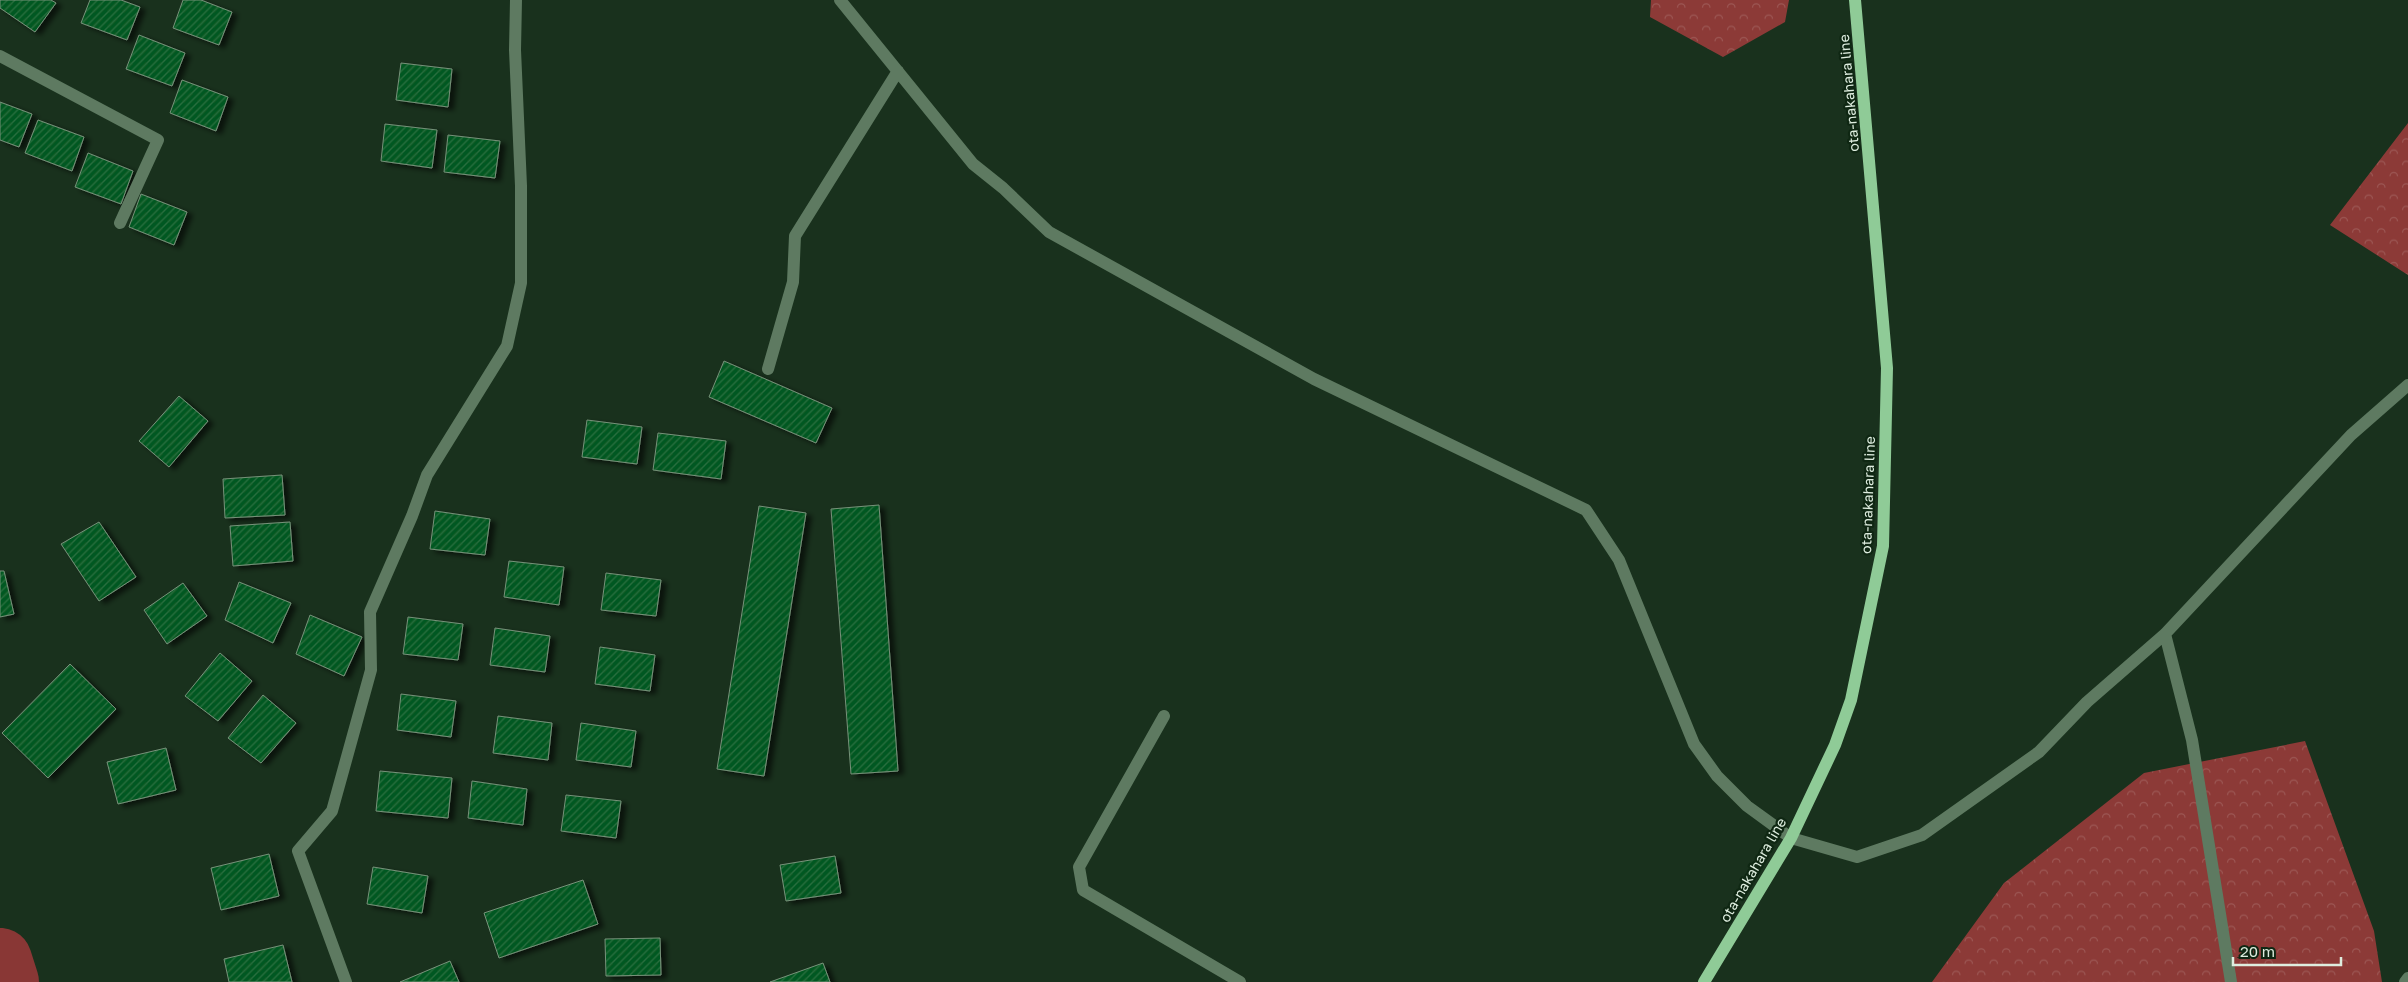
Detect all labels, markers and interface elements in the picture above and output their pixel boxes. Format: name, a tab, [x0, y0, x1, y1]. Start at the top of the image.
street label: ota-nakahara line	[1835, 34, 1862, 152]
street label: ota-nakahara line	[1857, 436, 1878, 554]
street label: ota-nakahara line	[1716, 815, 1789, 925]
scale bar	[2233, 934, 2340, 966]
text: 20 m	[2240, 942, 2275, 960]

